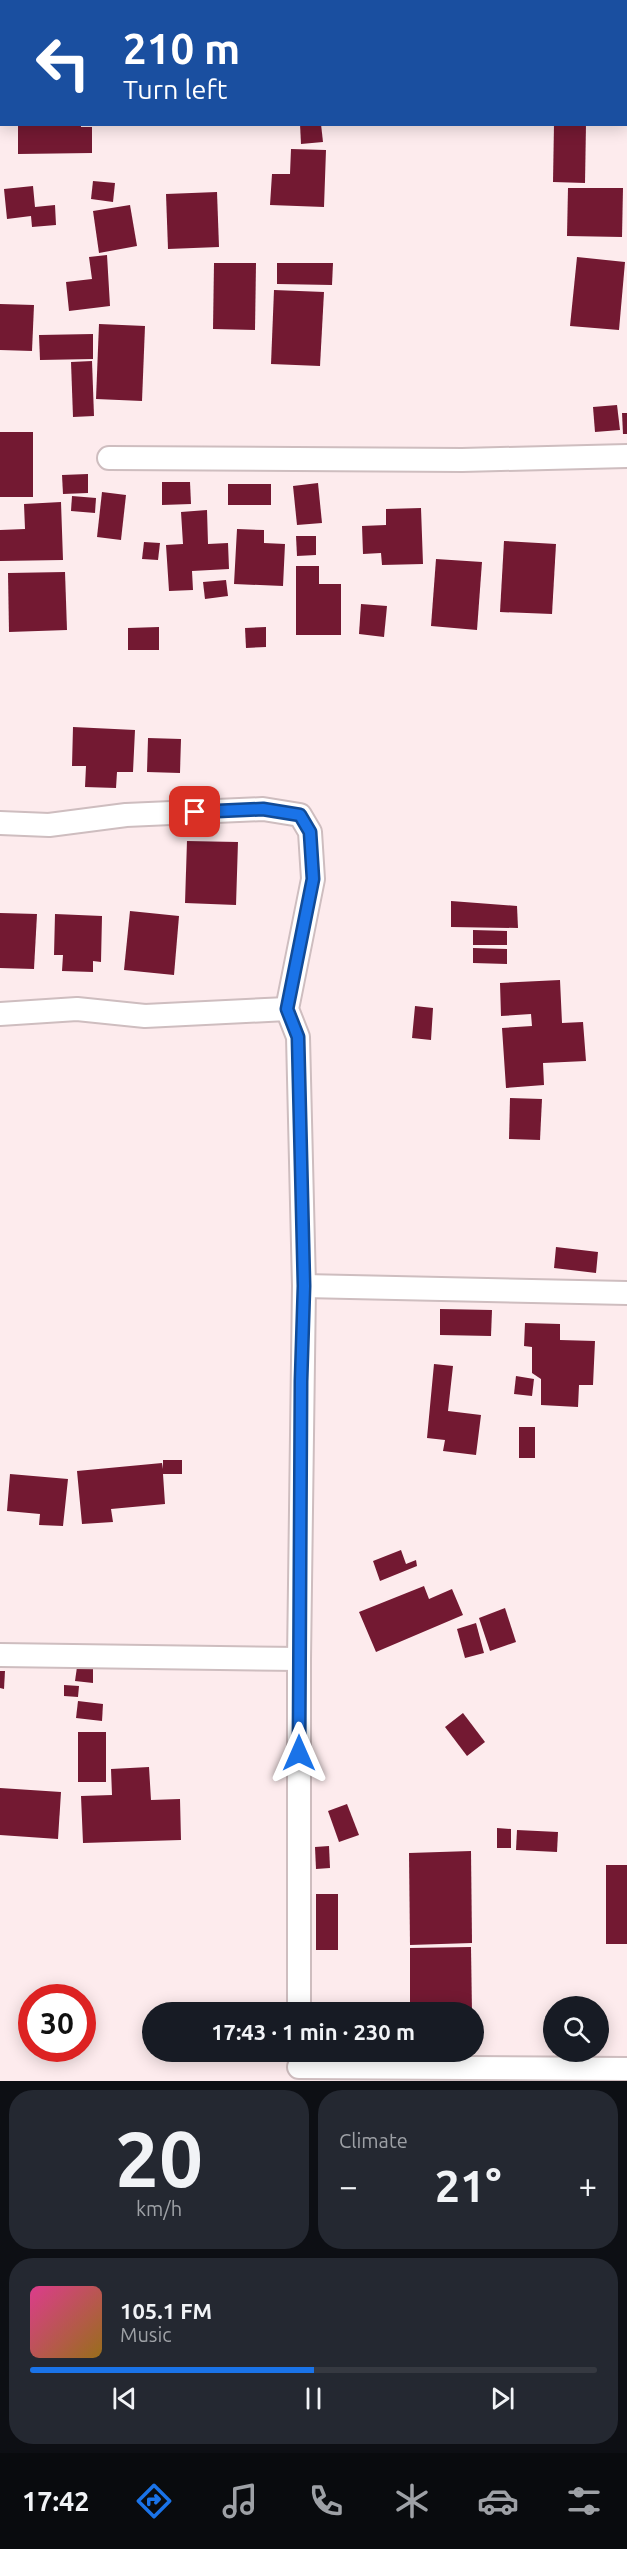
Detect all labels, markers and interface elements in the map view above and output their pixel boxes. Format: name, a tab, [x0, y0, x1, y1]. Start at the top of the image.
icon: left	[24, 24, 102, 102]
text: 210 m	[123, 25, 240, 72]
text: Turn left	[123, 74, 227, 104]
pin	[169, 786, 220, 837]
icon: arrive	[178, 795, 211, 828]
position arrow	[267, 1721, 331, 1785]
speed limit sign: 30	[18, 1984, 96, 2062]
map controls	[543, 1996, 609, 2062]
button: search	[543, 1996, 609, 2062]
text: 17:43 · 1 min · 230 m	[211, 2019, 415, 2044]
text: 20	[115, 2114, 203, 2202]
text: Climate	[339, 2129, 408, 2152]
text: 21°	[435, 2160, 501, 2211]
text: −	[339, 2167, 358, 2204]
text: +	[578, 2167, 597, 2204]
text: km/h	[136, 2197, 182, 2220]
text: 105.1 FM	[120, 2298, 212, 2323]
text: Music	[120, 2323, 172, 2346]
icon: previous	[108, 2382, 141, 2415]
icon: pause	[297, 2382, 330, 2415]
icon: next	[486, 2382, 519, 2415]
icon: directions	[133, 2480, 175, 2522]
icon: music	[219, 2480, 261, 2522]
icon: phone	[305, 2480, 347, 2522]
icon: climate	[391, 2480, 433, 2522]
icon: car	[477, 2480, 519, 2522]
icon: filters	[563, 2480, 605, 2522]
text: 17:42	[22, 2486, 90, 2516]

